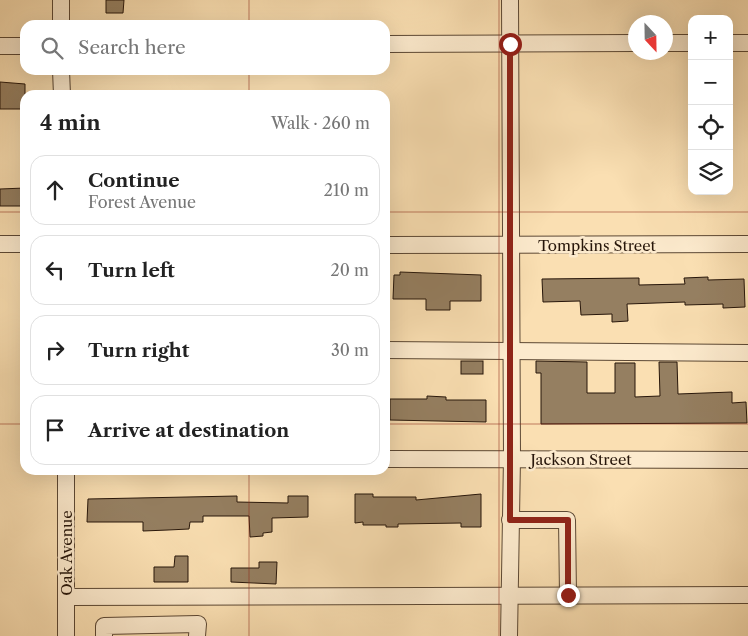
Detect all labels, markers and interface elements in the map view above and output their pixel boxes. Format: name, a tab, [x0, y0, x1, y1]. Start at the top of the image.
north arrow	[628, 15, 673, 60]
map controls	[688, 15, 733, 195]
button: +	[688, 15, 733, 60]
search box	[20, 20, 390, 75]
route start	[499, 33, 522, 56]
icon: search	[38, 34, 66, 62]
text: Search here	[78, 36, 186, 59]
button: −	[688, 60, 733, 105]
button: locate	[688, 105, 733, 150]
text: 4 min	[40, 110, 101, 135]
text: Walk · 260 m	[271, 113, 370, 133]
button: layers	[688, 150, 733, 195]
text: Continue	[88, 169, 180, 192]
icon: ahead	[41, 176, 69, 204]
text: 210 m	[324, 180, 369, 200]
text: Forest Avenue	[88, 192, 196, 212]
street label: Tompkins Street	[538, 236, 657, 255]
icon: left	[41, 256, 69, 284]
text: Turn left	[88, 259, 175, 282]
text: 20 m	[330, 260, 369, 280]
icon: right	[41, 336, 69, 364]
text: Turn right	[88, 339, 189, 362]
text: 30 m	[331, 340, 369, 360]
icon: arrive	[41, 416, 69, 444]
text: Arrive at destination	[88, 419, 289, 442]
street label: Jackson Street	[528, 450, 632, 469]
street label: Oak Avenue	[57, 510, 76, 596]
route end	[557, 584, 580, 607]

